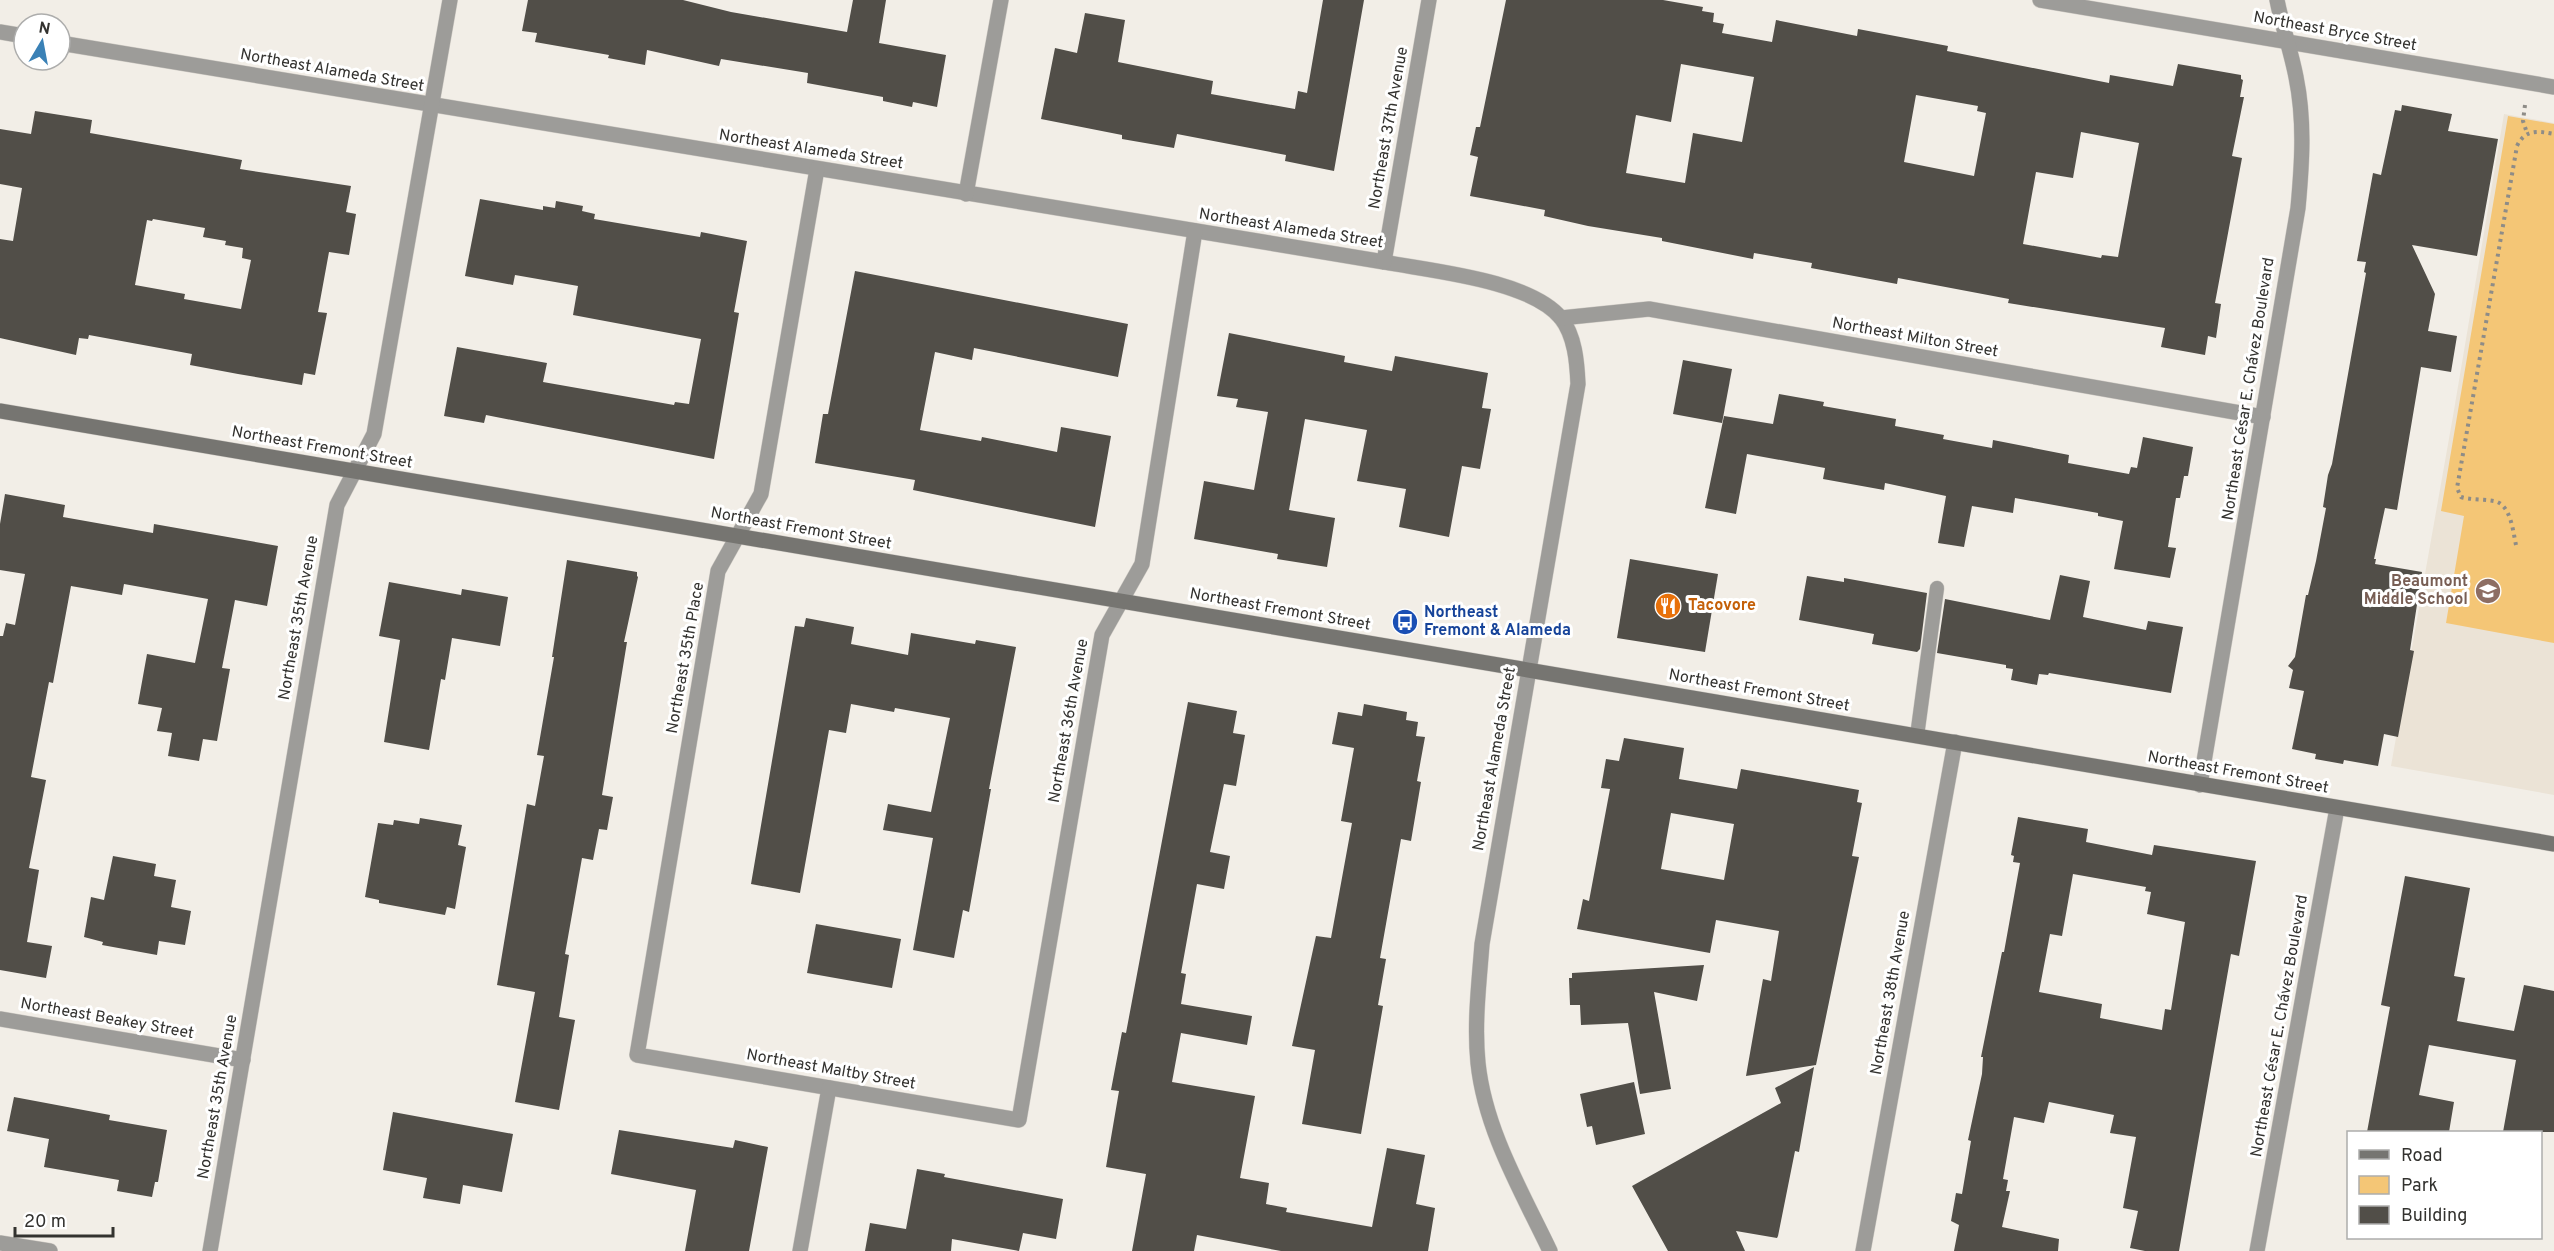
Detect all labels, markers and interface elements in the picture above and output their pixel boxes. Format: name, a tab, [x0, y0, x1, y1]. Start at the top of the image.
street label: Northeast Bryce Street	[2252, 8, 2418, 56]
north arrow	[12, 12, 72, 72]
text: N	[37, 18, 52, 40]
street label: Northeast Alameda Street	[238, 45, 426, 97]
street label: Northeast 37th Avenue	[1365, 45, 1413, 211]
street label: Northeast Alameda Street	[717, 126, 905, 174]
street label: Northeast Alameda Street	[1197, 205, 1385, 253]
street label: Northeast César E. Chávez Boulevard	[2218, 256, 2280, 522]
street label: Northeast Milton Street	[1830, 314, 2000, 362]
street label: Northeast Fremont Street	[230, 422, 414, 474]
street label: Northeast Fremont Street	[709, 503, 893, 555]
street label: Northeast 35th Avenue	[275, 534, 323, 702]
place label: Beaumont Middle School	[2364, 572, 2468, 610]
school or university icon: Beaumont Middle School	[2473, 576, 2503, 606]
street label: Northeast 35th Place	[663, 581, 709, 735]
street label: Northeast Fremont Street	[1188, 584, 1372, 636]
restaurant icon: Tacovore	[1653, 591, 1683, 621]
place label: Tacovore	[1688, 596, 1756, 616]
place label: Northeast Fremont & Alameda	[1424, 603, 1571, 641]
bus stop icon: Northeast Fremont & Alameda	[1390, 607, 1420, 637]
street label: Northeast 36th Avenue	[1045, 637, 1093, 805]
street label: Northeast Alameda Street	[1469, 665, 1521, 853]
street label: Northeast Fremont Street	[1667, 665, 1851, 717]
street label: Northeast Fremont Street	[2146, 747, 2330, 799]
street label: Northeast César E. Chávez Boulevard	[2247, 893, 2313, 1159]
street label: Northeast 38th Avenue	[1867, 909, 1915, 1077]
street label: Northeast Beakey Street	[19, 994, 195, 1044]
street label: Northeast 35th Avenue	[194, 1013, 242, 1181]
street label: Northeast Maltby Street	[745, 1045, 917, 1095]
legend	[2347, 1131, 2542, 1239]
text: Road	[2401, 1145, 2443, 1168]
text: Park	[2401, 1175, 2438, 1198]
scale bar	[15, 1200, 112, 1238]
text: Building	[2401, 1205, 2467, 1228]
text: 20 m	[24, 1211, 66, 1234]

